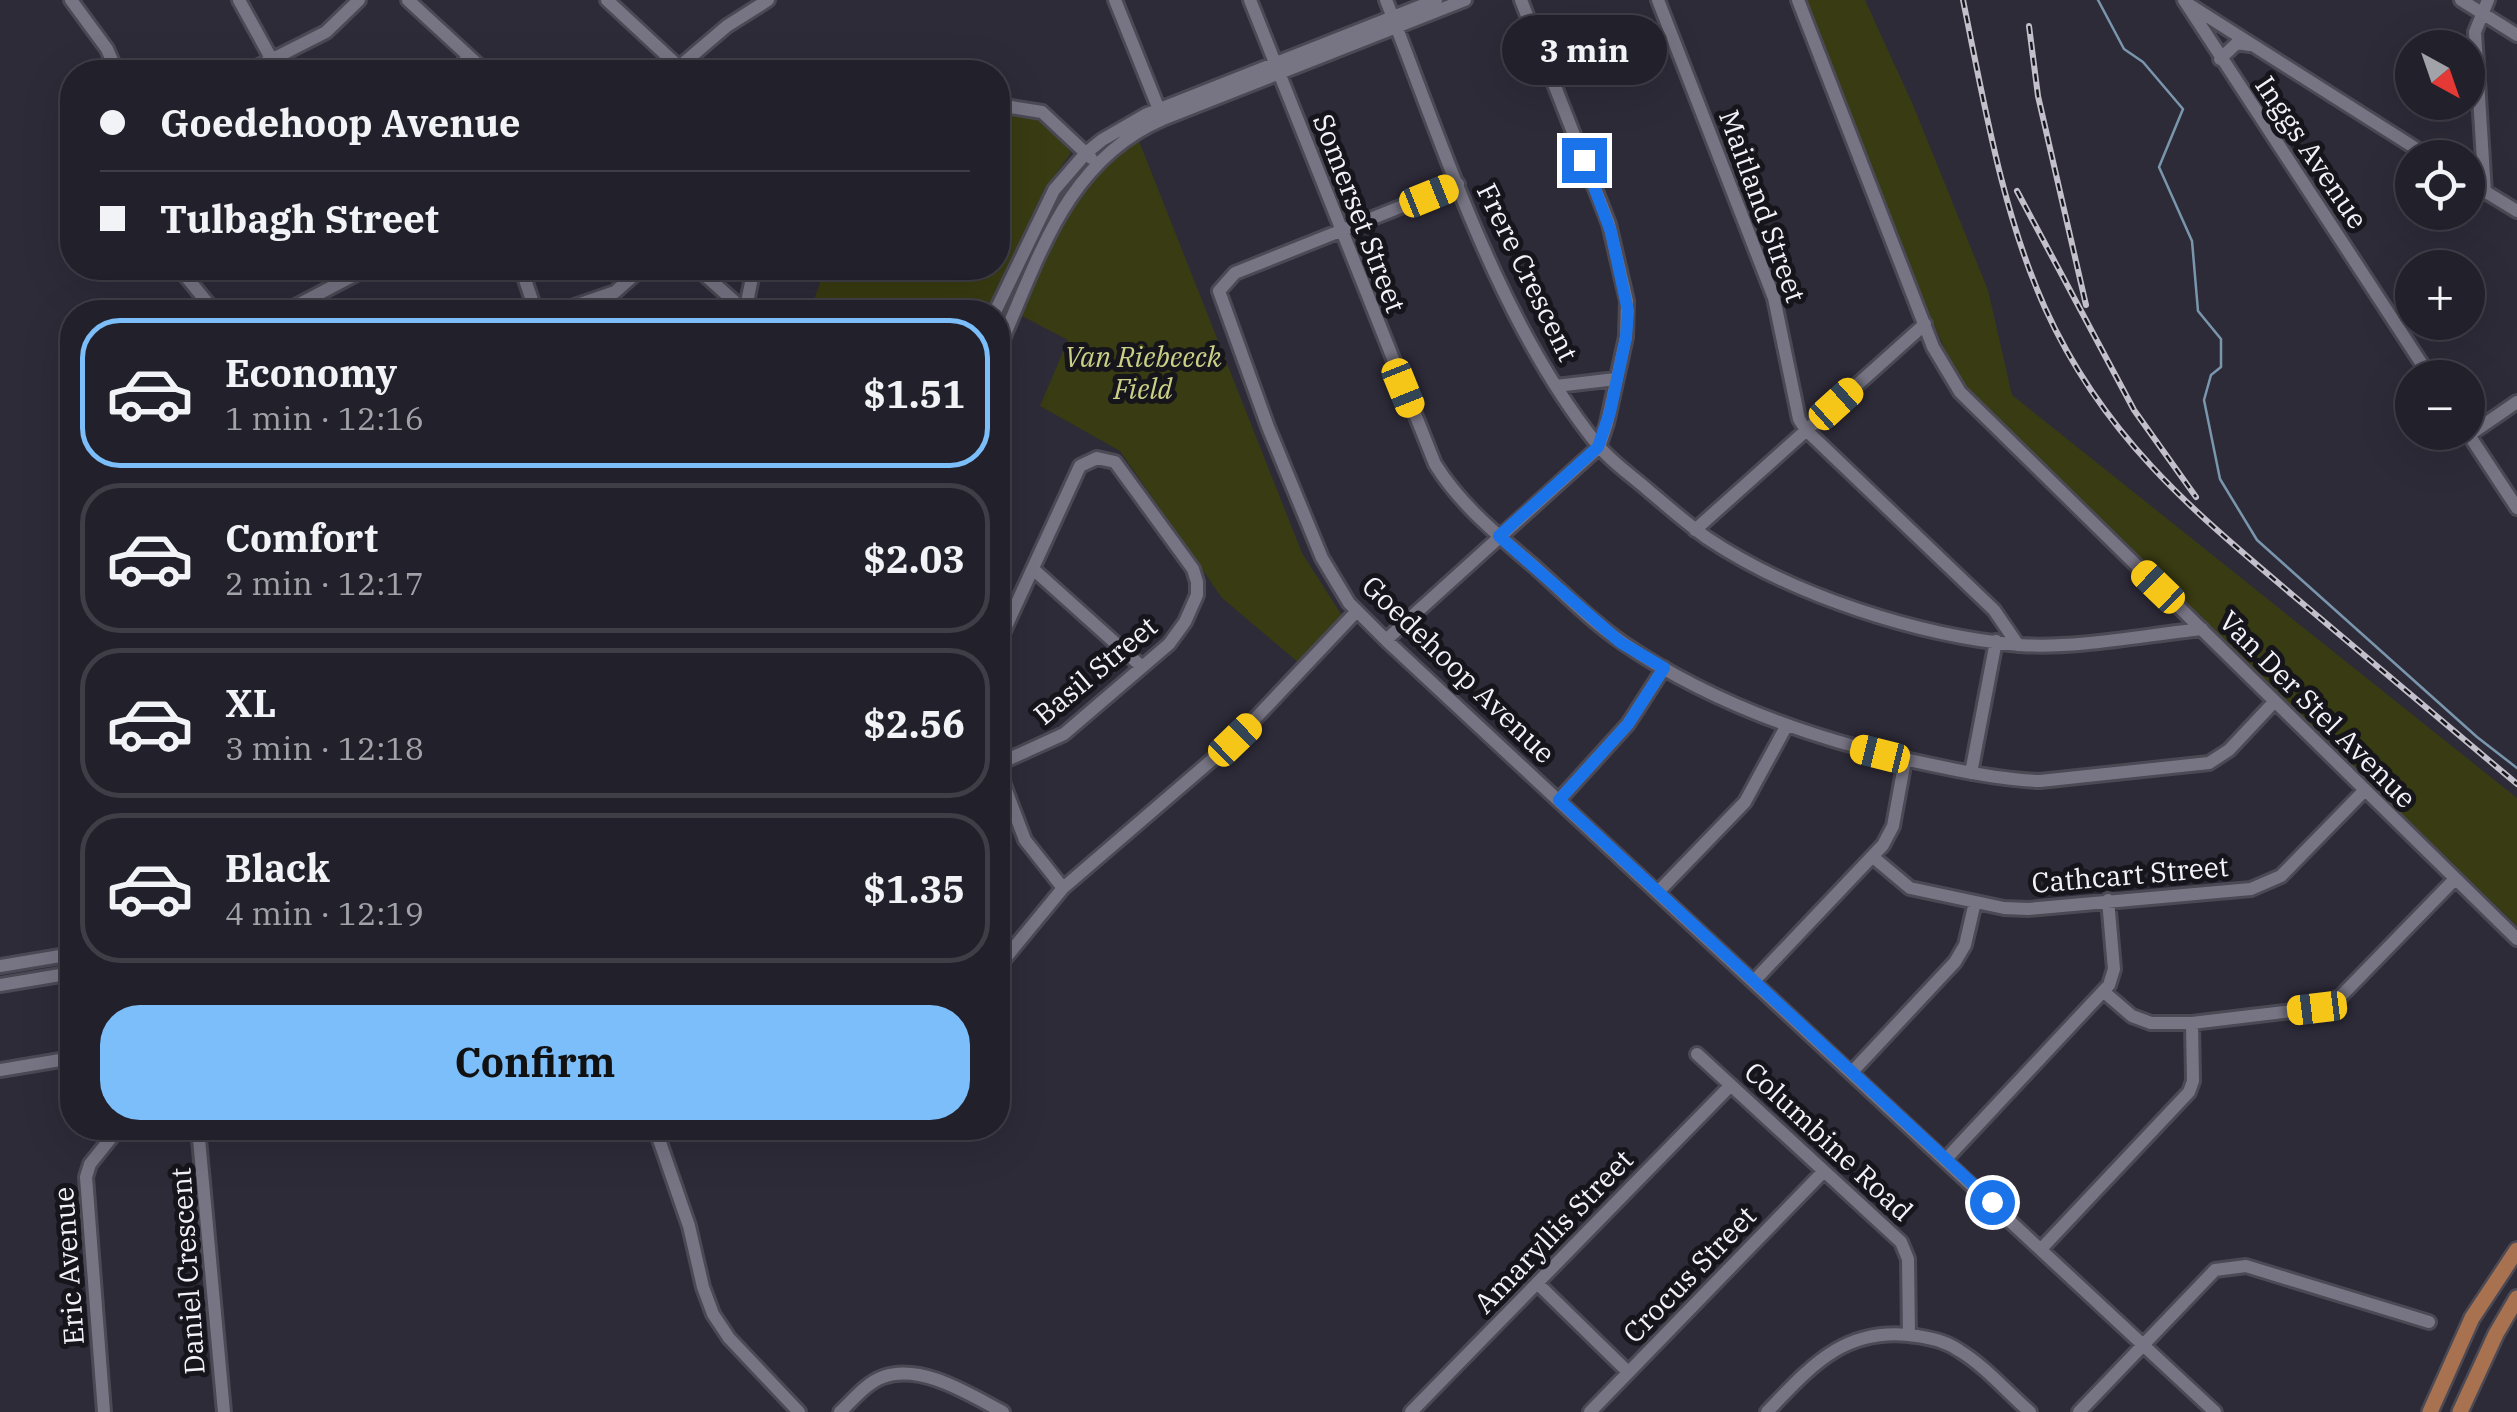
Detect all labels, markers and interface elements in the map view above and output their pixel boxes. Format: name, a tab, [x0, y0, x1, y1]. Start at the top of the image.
callout: 3 min	[1502, 15, 1666, 85]
text: 3 min	[1540, 29, 1629, 71]
north arrow	[2395, 30, 2485, 120]
map controls	[2395, 30, 2485, 450]
street label: Inggs Avenue	[2247, 68, 2377, 236]
text: Goedehoop Avenue	[160, 98, 521, 147]
street label: Maitland Street	[1711, 105, 1815, 307]
street label: Somerset Street	[1305, 108, 1415, 318]
route end	[1562, 138, 1607, 183]
button: locate	[2395, 140, 2485, 230]
car	[1396, 171, 1462, 221]
street label: Frere Crescent	[1469, 177, 1587, 367]
text: Tulbagh Street	[160, 194, 439, 243]
button: +	[2395, 250, 2485, 340]
park label: Van Riebeeck Field	[1064, 338, 1222, 407]
icon: car	[105, 348, 195, 438]
text: Economy	[225, 348, 397, 397]
car	[1378, 355, 1428, 421]
button: −	[2395, 360, 2485, 450]
text: $1.51	[863, 369, 965, 418]
car	[1804, 373, 1868, 435]
text: 1 min · 12:16	[225, 397, 424, 439]
icon: car	[105, 513, 195, 603]
text: Comfort	[225, 513, 378, 562]
text: $2.03	[863, 534, 965, 583]
car	[2126, 555, 2190, 619]
text: 2 min · 12:17	[225, 562, 424, 604]
street label: Goedehoop Avenue	[1354, 567, 1564, 771]
street label: Van Der Stel Avenue	[2211, 602, 2425, 816]
street label: Basil Street	[1026, 608, 1164, 732]
icon: car	[105, 678, 195, 768]
text: XL	[225, 678, 276, 727]
text: $2.56	[863, 699, 965, 748]
car	[1203, 708, 1267, 772]
text: 3 min · 12:18	[225, 727, 424, 769]
car	[1847, 732, 1913, 776]
icon: car	[105, 843, 195, 933]
text: Black	[225, 843, 330, 892]
street label: Cathcart Street	[2030, 847, 2230, 901]
text: $1.35	[863, 864, 965, 913]
text: 4 min · 12:19	[225, 892, 424, 934]
car	[2285, 989, 2349, 1027]
button: Confirm	[100, 1005, 970, 1120]
street label: Columbine Road	[1737, 1053, 1921, 1229]
street label: Amaryllis Street	[1465, 1141, 1641, 1321]
street label: Daniel Crescent	[161, 1166, 213, 1376]
route start	[1970, 1180, 2015, 1225]
street label: Eric Avenue	[44, 1186, 92, 1346]
street label: Crocus Street	[1614, 1197, 1764, 1350]

